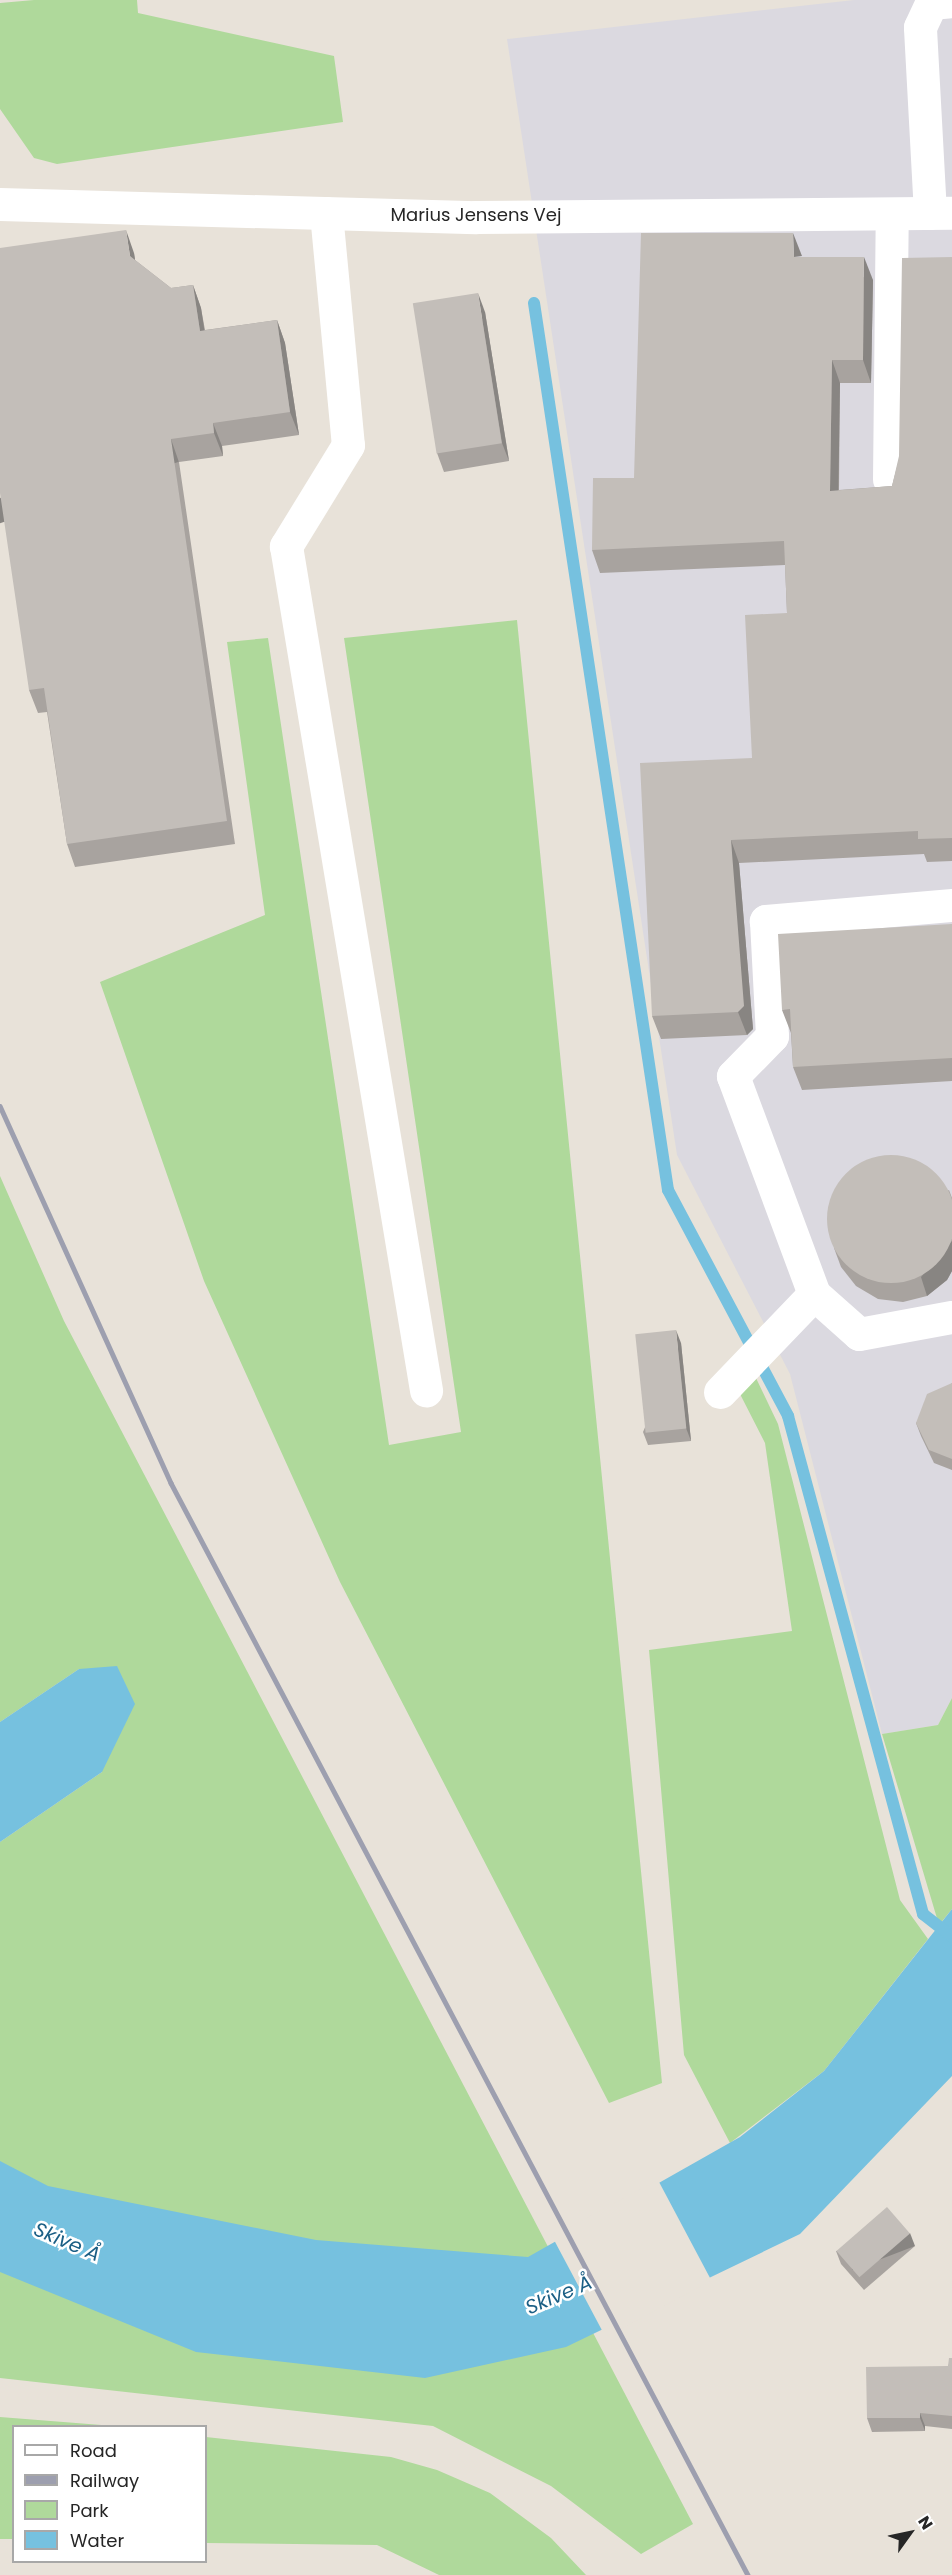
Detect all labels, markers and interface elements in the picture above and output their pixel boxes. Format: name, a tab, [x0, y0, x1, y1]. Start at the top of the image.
street label: Marius Jensens Vej	[391, 204, 561, 226]
water label: Skive Å	[30, 2217, 104, 2267]
water label: Skive Å	[522, 2270, 596, 2320]
legend	[12, 2425, 207, 2563]
text: Road	[70, 2438, 117, 2463]
text: Railway	[70, 2468, 139, 2493]
text: Park	[70, 2498, 109, 2523]
north arrow	[880, 2503, 940, 2563]
text: N	[913, 2512, 938, 2534]
text: Water	[70, 2528, 124, 2553]

